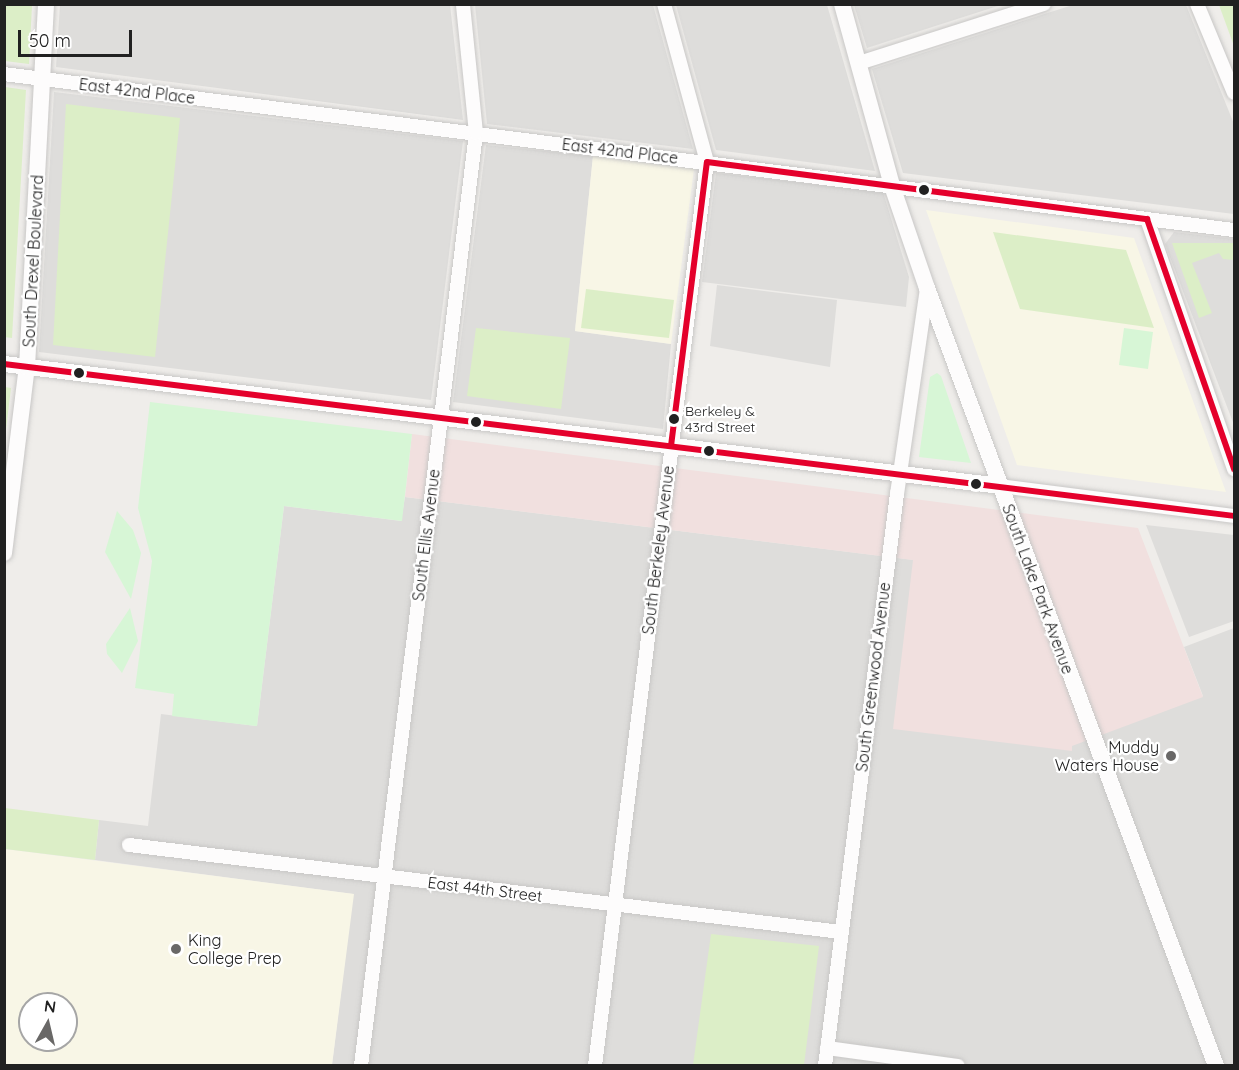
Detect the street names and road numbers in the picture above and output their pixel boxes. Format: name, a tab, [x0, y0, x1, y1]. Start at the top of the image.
street label: East 42nd Place	[78, 74, 196, 108]
street label: East 42nd Place	[561, 134, 679, 168]
street label: South Drexel Boulevard	[19, 174, 47, 348]
street label: South Berkeley Avenue	[638, 464, 678, 636]
street label: South Ellis Avenue	[408, 468, 444, 602]
street label: South Lake Park Avenue	[998, 501, 1078, 677]
street label: South Greenwood Avenue	[852, 581, 894, 773]
street label: East 44th Street	[426, 872, 544, 906]

